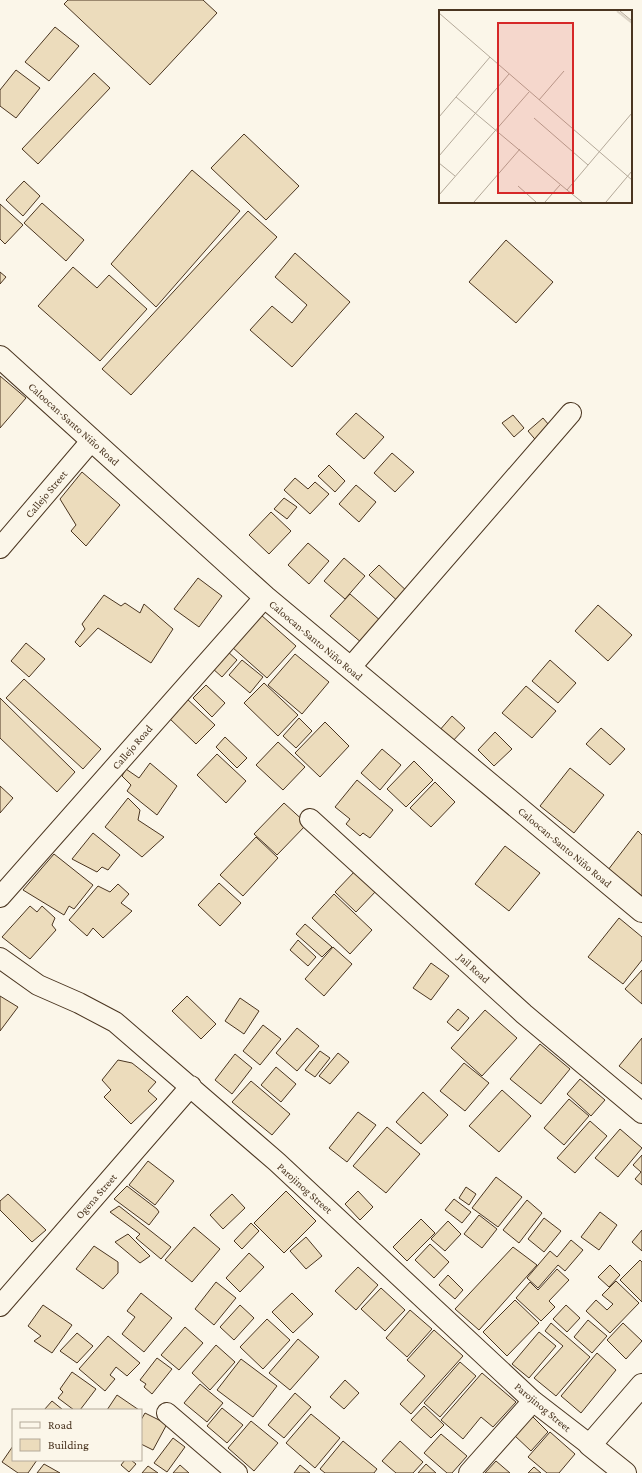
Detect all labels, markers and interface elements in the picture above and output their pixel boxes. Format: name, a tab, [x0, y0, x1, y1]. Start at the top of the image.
inset map	[439, 10, 632, 203]
street label: Caloocan-Santo Niño Road	[26, 380, 122, 468]
street label: Callejo Street	[23, 468, 70, 521]
street label: Caloocan-Santo Niño Road	[267, 597, 365, 683]
street label: Callejo Road	[110, 722, 155, 772]
street label: Caloocan-Santo Niño Road	[516, 804, 614, 890]
street label: Jail Road	[454, 950, 492, 986]
street label: Parojinog Street	[274, 1160, 335, 1217]
street label: Ogena Street	[73, 1171, 120, 1222]
street label: Parojinog Street	[512, 1380, 574, 1435]
legend	[12, 1409, 142, 1461]
text: Road	[48, 1418, 73, 1432]
text: Building	[48, 1438, 89, 1452]

